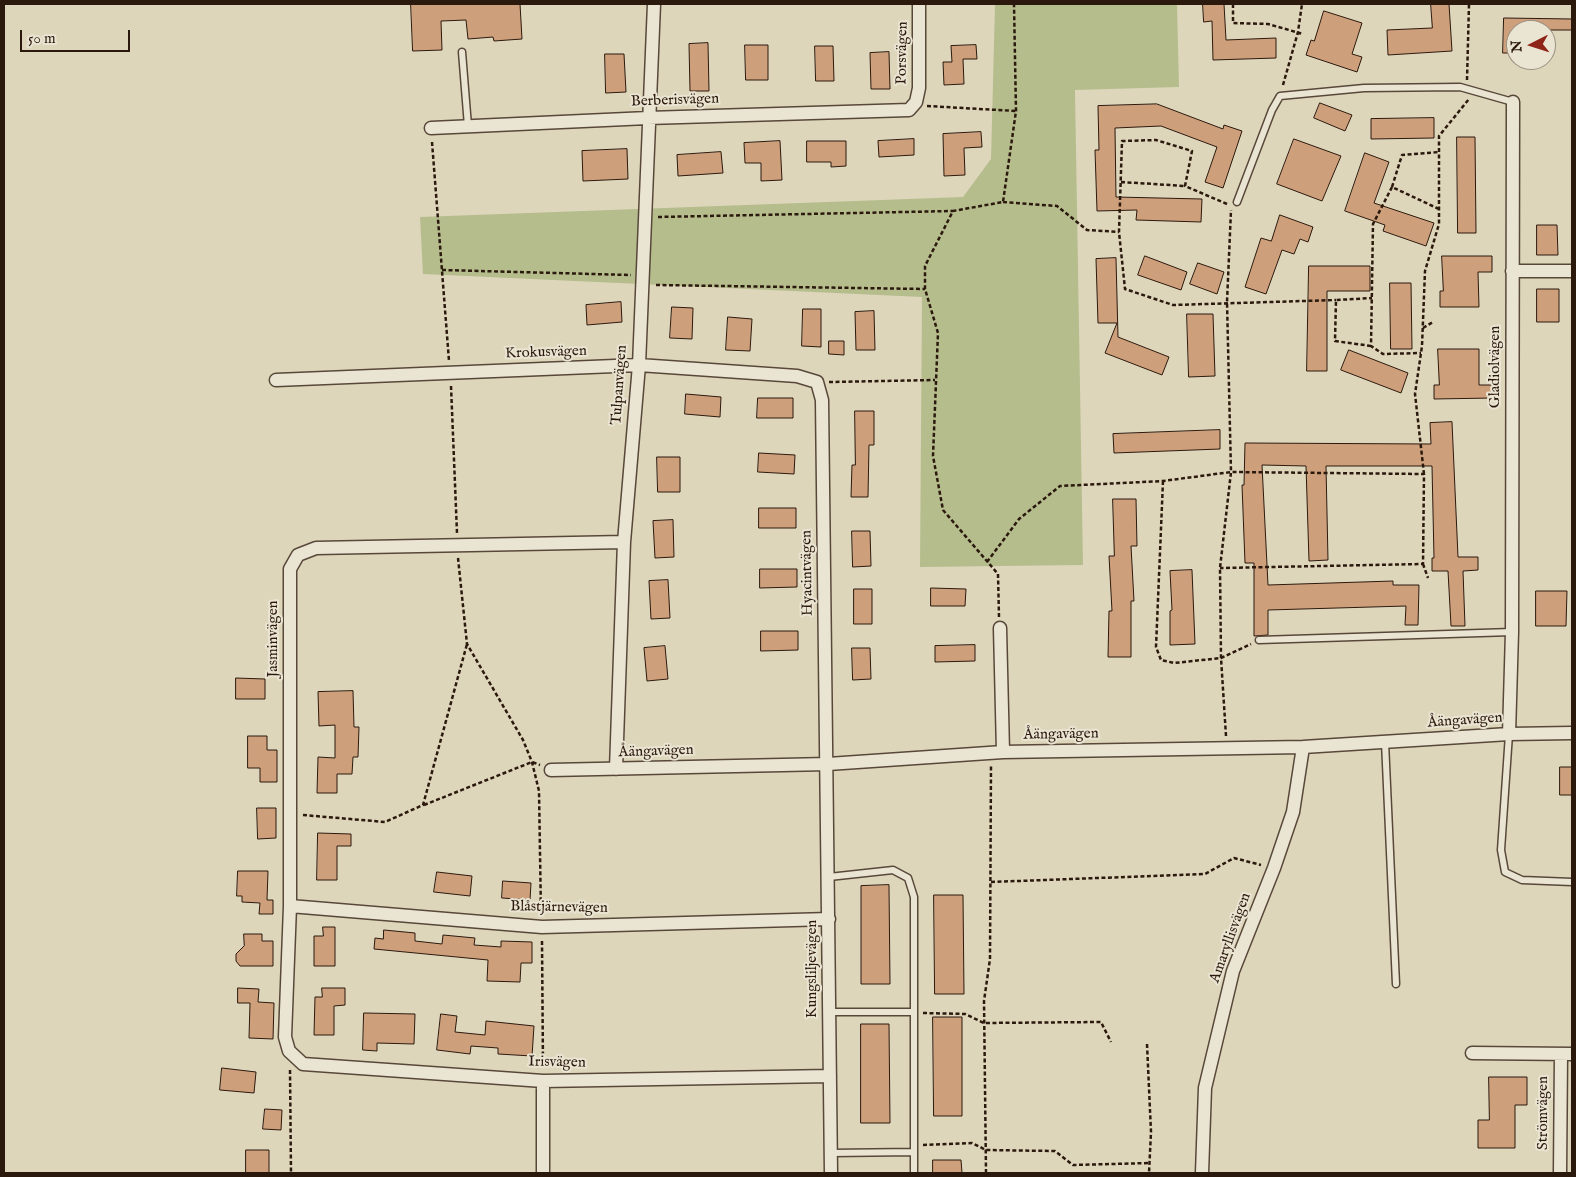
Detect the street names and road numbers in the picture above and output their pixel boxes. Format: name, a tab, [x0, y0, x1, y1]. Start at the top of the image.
street label: Porsvägen	[893, 21, 913, 85]
street label: Berberisvägen	[631, 90, 719, 112]
street label: Gladiolvägen	[1487, 326, 1505, 408]
street label: Krokusvägen	[505, 343, 587, 363]
street label: Tulpanvägen	[608, 344, 632, 426]
street label: Hyacintvägen	[798, 530, 818, 616]
street label: Jasminvägen	[265, 600, 283, 678]
street label: Åängavägen	[1427, 709, 1503, 733]
street label: Åängavägen	[1023, 725, 1099, 745]
street label: Åängavägen	[618, 742, 694, 762]
street label: Amaryllisvägen	[1206, 890, 1256, 986]
street label: Blåstjärnevägen	[510, 898, 608, 918]
street label: Kungsliljevägen	[804, 920, 822, 1018]
street label: Irisvägen	[528, 1054, 586, 1072]
street label: Strömvägen	[1535, 1076, 1553, 1150]

